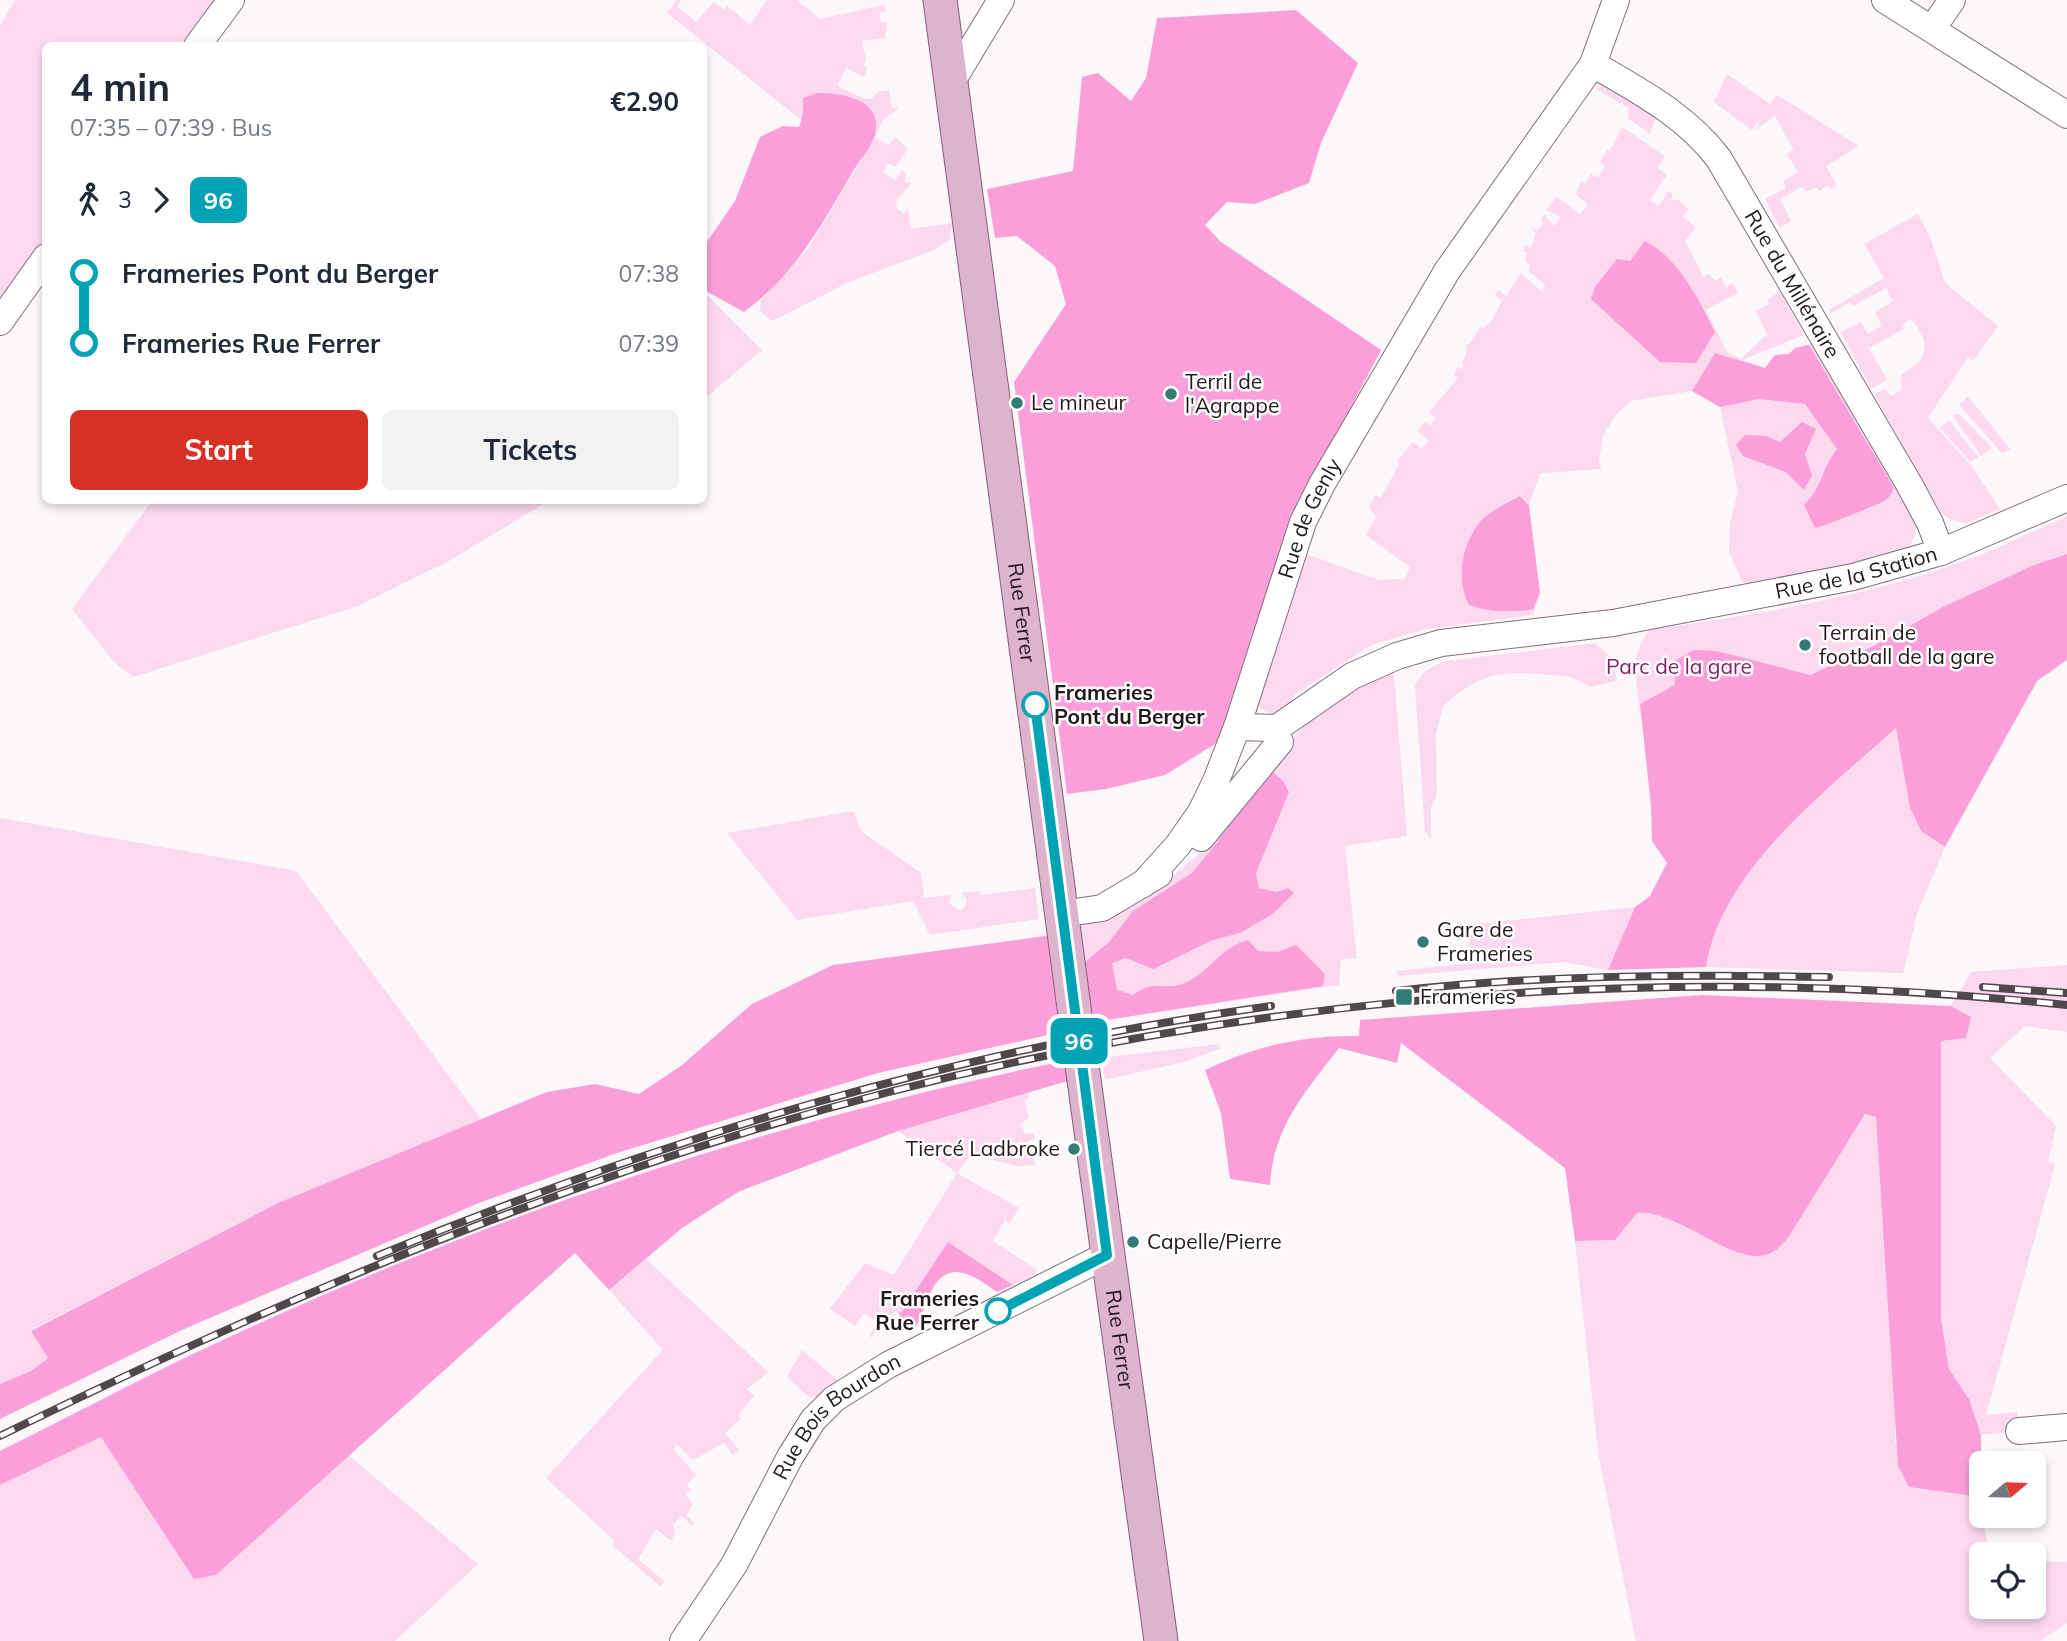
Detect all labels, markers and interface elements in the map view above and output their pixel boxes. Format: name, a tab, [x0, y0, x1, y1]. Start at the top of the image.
text: 4 min	[70, 63, 170, 111]
text: €2.90	[610, 85, 679, 118]
text: 07:35 – 07:39 · Bus	[70, 113, 272, 142]
icon: walk	[70, 181, 108, 219]
icon: forward	[142, 181, 180, 219]
text: 3	[118, 185, 132, 214]
text: 96	[204, 185, 233, 215]
street label: Rue du Millénaire	[1740, 205, 1846, 362]
text: Frameries Pont du Berger	[122, 257, 438, 290]
text: 07:38	[619, 259, 679, 288]
text: Frameries Rue Ferrer	[122, 327, 380, 360]
text: 07:39	[619, 329, 679, 358]
place label: Terril de l'Agrappe	[1185, 368, 1279, 418]
marker: Terril de l'Agrappe	[1163, 386, 1179, 402]
place label: Le mineur	[1031, 389, 1127, 415]
marker: Le mineur	[1009, 395, 1025, 411]
button: Start	[70, 410, 368, 490]
button: Tickets	[382, 410, 679, 490]
street label: Rue de Genly	[1272, 453, 1346, 581]
street label: Rue de la Station	[1773, 540, 1940, 604]
street label: Rue Ferrer	[1003, 561, 1042, 664]
place label: Terrain de football de la gare	[1819, 619, 1994, 669]
marker: Terrain de football de la gare	[1797, 637, 1813, 653]
park label: Parc de la gare	[1606, 653, 1752, 679]
place label: Frameries Pont du Berger	[1054, 679, 1205, 729]
marker: Frameries Pont du Berger	[1022, 692, 1048, 718]
place label: Gare de Frameries	[1437, 916, 1533, 966]
marker: Gare de Frameries	[1415, 934, 1431, 950]
place label: Frameries	[1420, 983, 1516, 1009]
marker: Frameries	[1394, 987, 1414, 1007]
line badge: 96	[1048, 1018, 1110, 1064]
text: 96	[1065, 1026, 1093, 1056]
place label: Tiercé Ladbroke	[906, 1135, 1060, 1161]
marker: Tiercé Ladbroke	[1066, 1141, 1082, 1157]
place label: Capelle/Pierre	[1147, 1228, 1282, 1254]
marker: Capelle/Pierre	[1125, 1234, 1141, 1250]
place label: Frameries Rue Ferrer	[875, 1285, 980, 1335]
street label: Rue Ferrer	[1101, 1288, 1140, 1391]
marker: Frameries Rue Ferrer	[985, 1298, 1011, 1324]
street label: Rue Bois Bourdon	[767, 1347, 905, 1484]
north arrow	[1969, 1451, 2046, 1528]
map controls	[1969, 1451, 2046, 1619]
button: locate	[1969, 1542, 2046, 1619]

